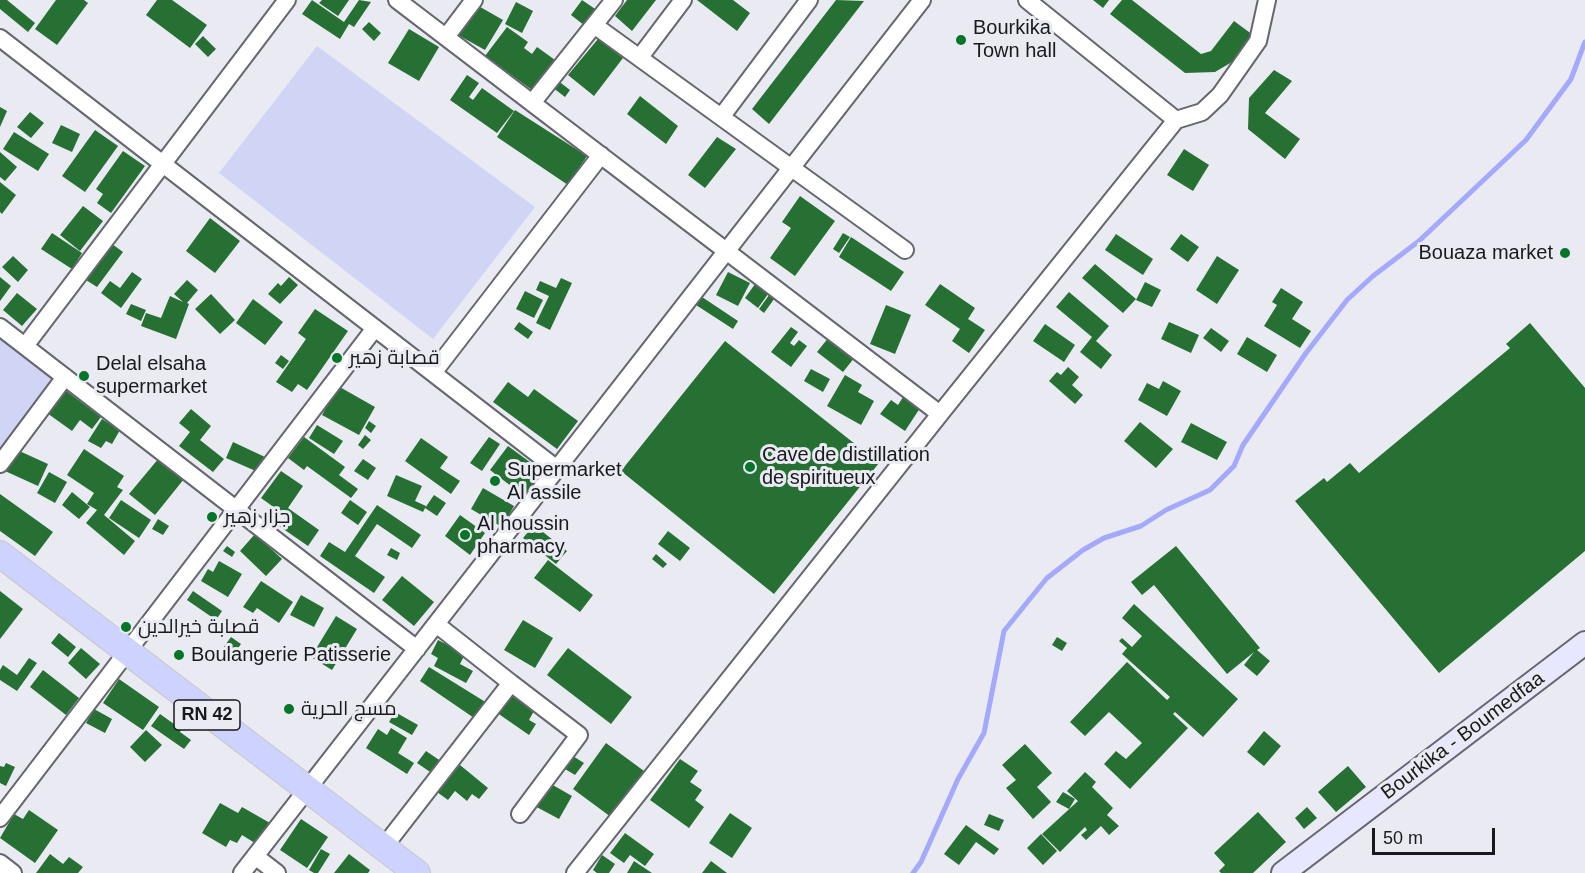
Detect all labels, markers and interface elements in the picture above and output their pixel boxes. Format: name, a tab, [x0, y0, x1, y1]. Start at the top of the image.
place label: Bourkika Town hall	[973, 16, 1056, 63]
marker: Bourkika Town hall	[954, 33, 968, 47]
place label: Bouaza market	[1418, 241, 1553, 265]
marker: Bouaza market	[1558, 246, 1572, 260]
place label: قصابة زهير	[349, 346, 440, 370]
marker: قصابة زهير	[330, 351, 344, 365]
place label: Delal elsaha supermarket	[96, 352, 207, 399]
marker: Delal elsaha supermarket	[77, 369, 91, 383]
place label: Cave de distillation de spiritueux	[762, 443, 930, 490]
place label: Supermarket Al assile	[507, 458, 621, 505]
marker: Cave de distillation de spiritueux	[743, 460, 757, 474]
marker: Supermarket Al assile	[488, 474, 502, 488]
place label: جزار زهير	[224, 505, 290, 529]
marker: جزار زهير	[205, 510, 219, 524]
place label: Al houssin pharmacy	[477, 512, 569, 559]
marker: Al houssin pharmacy	[458, 528, 472, 542]
place label: قصابة خيرالدين	[138, 615, 259, 639]
marker: قصابة خيرالدين	[119, 620, 133, 634]
place label: Boulangerie Patisserie	[191, 643, 391, 667]
marker: Boulangerie Patisserie	[172, 648, 186, 662]
street label: Bourkika - Boumedfaa	[1377, 667, 1549, 805]
place label: مسج الحرية	[301, 697, 397, 721]
road number: RN 42	[174, 700, 240, 730]
marker: مسج الحرية	[282, 702, 296, 716]
scale bar	[1375, 816, 1498, 854]
text: 50 m	[1383, 828, 1423, 848]

